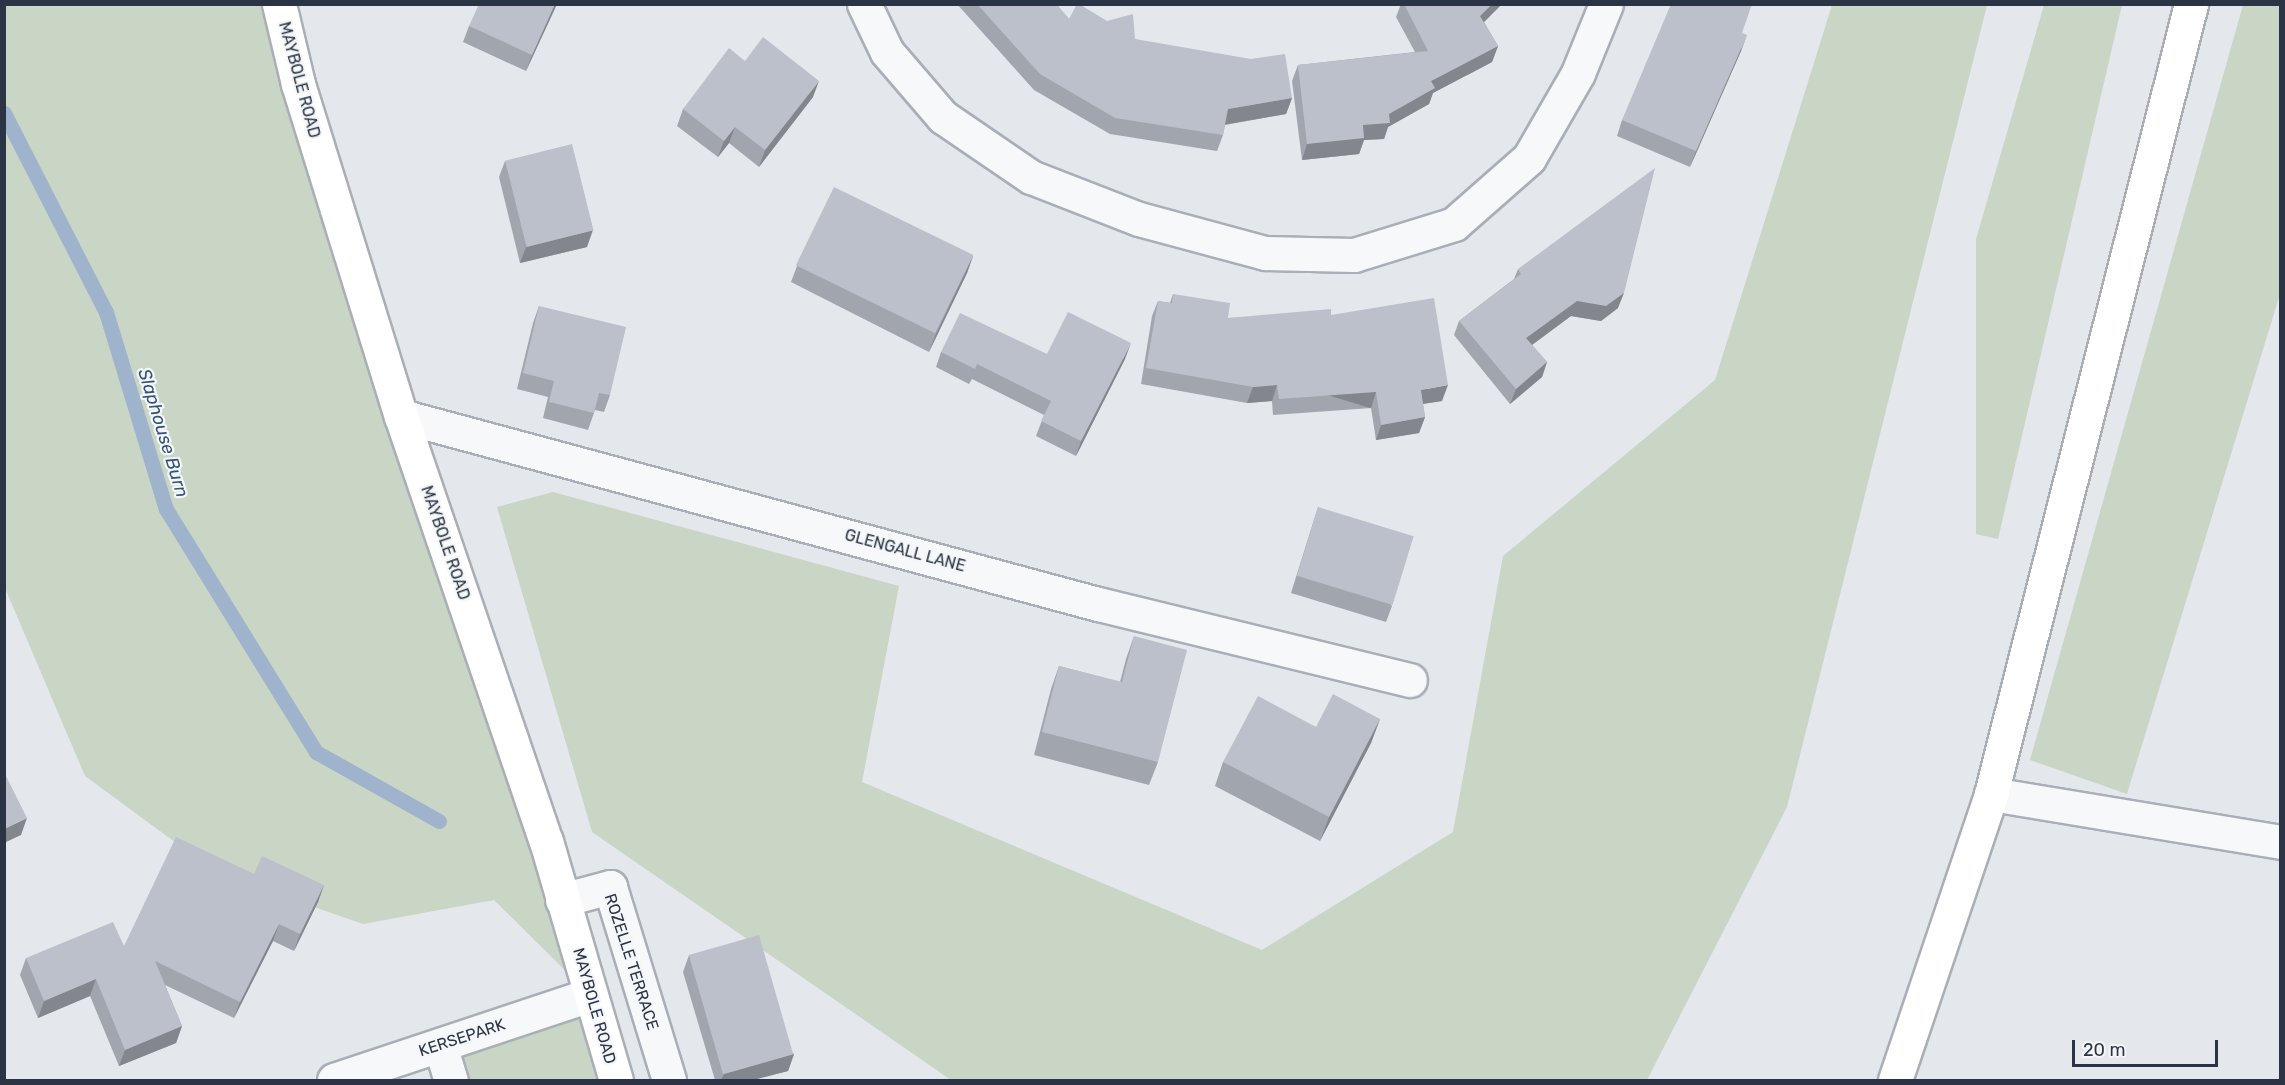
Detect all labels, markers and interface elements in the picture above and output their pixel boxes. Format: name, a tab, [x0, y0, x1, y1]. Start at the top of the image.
street label: MAYBOLE ROAD	[274, 20, 324, 140]
water label: Slaphouse Burn	[133, 366, 193, 500]
street label: MAYBOLE ROAD	[416, 483, 474, 603]
street label: GLENGALL LANE	[842, 526, 968, 576]
street label: ROZELLE TERRACE	[600, 891, 662, 1033]
street label: MAYBOLE ROAD	[568, 946, 620, 1066]
street label: KERSEPARK	[416, 1015, 508, 1061]
scale bar	[2075, 1028, 2220, 1066]
text: 20 m	[2083, 1039, 2125, 1061]

